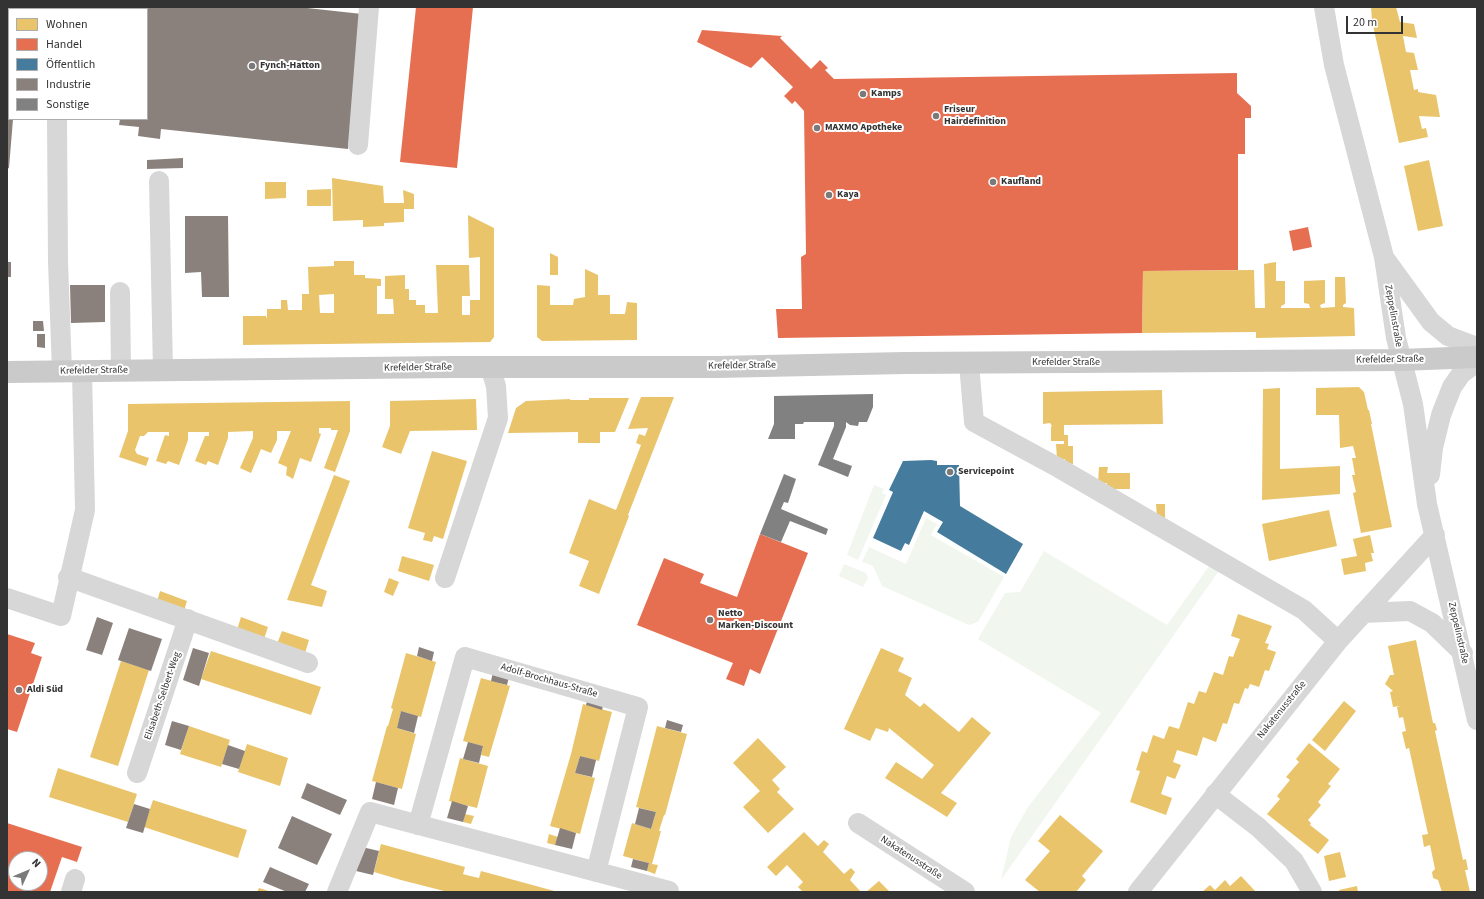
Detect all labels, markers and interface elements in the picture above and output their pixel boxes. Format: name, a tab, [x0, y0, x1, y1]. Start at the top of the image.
legend	[8, 8, 148, 120]
scale bar	[1348, 8, 1405, 34]
text: 20 m	[1353, 14, 1377, 31]
text: Wohnen	[46, 16, 88, 33]
text: Handel	[46, 36, 82, 53]
text: Öffentlich	[46, 56, 95, 73]
place label: Fynch-Hatton	[260, 60, 320, 72]
marker: Fynch-Hatton	[247, 61, 257, 71]
text: Industrie	[46, 76, 91, 93]
place label: Kamps	[871, 88, 901, 100]
marker: Kamps	[858, 89, 868, 99]
text: Sonstige	[46, 96, 89, 113]
place label: Friseur Hairdefinition	[944, 104, 1006, 128]
marker: Friseur Hairdefinition	[931, 111, 941, 121]
place label: MAXMO Apotheke	[825, 122, 902, 134]
marker: MAXMO Apotheke	[812, 123, 822, 133]
place label: Kaufland	[1001, 176, 1041, 188]
marker: Kaufland	[988, 177, 998, 187]
place label: Kaya	[837, 189, 859, 201]
marker: Kaya	[824, 190, 834, 200]
street label: Zeppelinstraße	[1382, 284, 1404, 348]
street label: Krefelder Straße	[1356, 353, 1424, 367]
street label: Krefelder Straße	[1032, 357, 1100, 369]
street label: Krefelder Straße	[708, 359, 776, 373]
street label: Krefelder Straße	[384, 361, 452, 375]
street label: Krefelder Straße	[60, 364, 128, 378]
place label: Servicepoint	[958, 466, 1014, 478]
marker: Servicepoint	[945, 467, 955, 477]
street label: Zeppelinstraße	[1445, 601, 1471, 665]
place label: Netto Marken-Discount	[718, 608, 793, 632]
marker: Netto Marken-Discount	[705, 615, 715, 625]
street label: Elisabeth-Selbert-Weg	[142, 650, 184, 742]
street label: Adolf-Brochhaus-Straße	[499, 661, 599, 701]
street label: Nakatenusstraße	[1255, 679, 1309, 741]
place label: Aldi Süd	[27, 684, 63, 696]
marker: Aldi Süd	[14, 685, 24, 695]
street label: Nakatenusstraße	[878, 834, 944, 882]
north arrow	[8, 851, 48, 891]
text: N	[28, 855, 44, 871]

